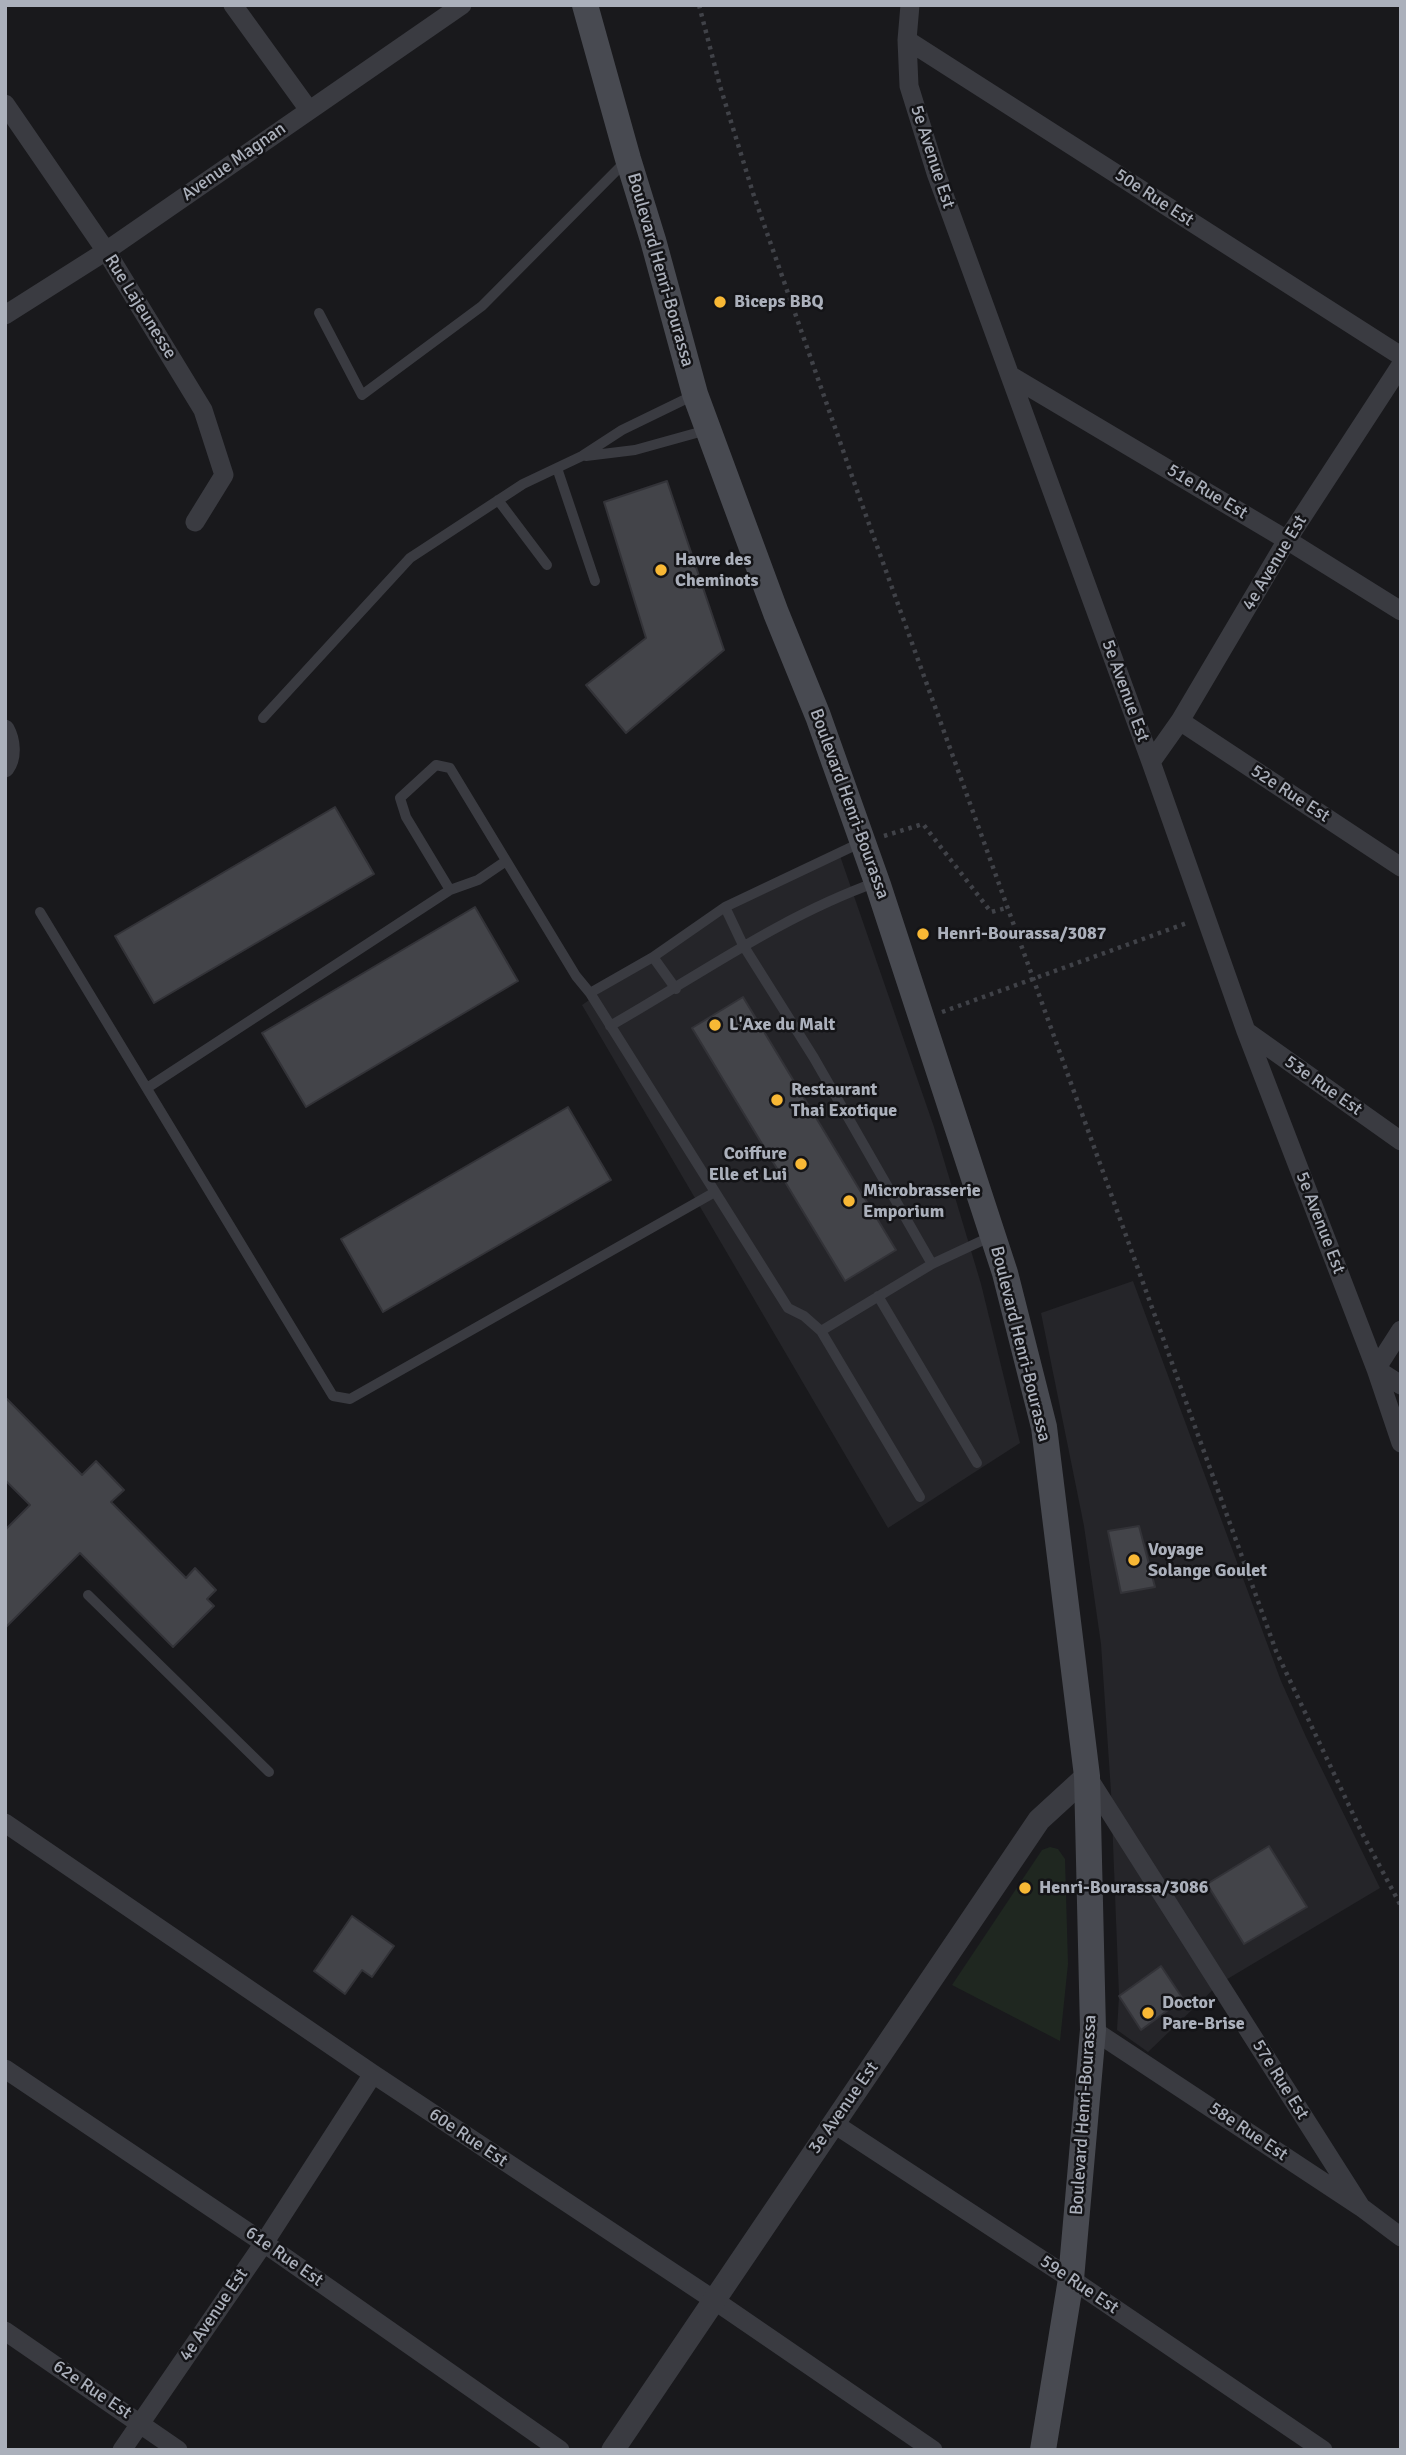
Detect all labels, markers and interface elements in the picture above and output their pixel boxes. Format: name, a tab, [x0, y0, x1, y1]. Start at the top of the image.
street label: 5e Avenue Est	[905, 103, 959, 211]
street label: Avenue Magnan	[178, 118, 290, 206]
street label: 50e Rue Est	[1110, 164, 1198, 232]
street label: Boulevard Henri-Bourassa	[622, 170, 698, 370]
street label: Rue Lajeunesse	[99, 251, 181, 363]
place label: Biceps BBQ	[734, 291, 823, 313]
marker: Biceps BBQ	[712, 294, 728, 310]
street label: 51e Rue Est	[1163, 460, 1251, 524]
street label: 4e Avenue Est	[1238, 511, 1312, 615]
place label: Havre des Cheminots	[675, 549, 759, 592]
marker: Havre des Cheminots	[653, 562, 669, 578]
street label: 5e Avenue Est	[1096, 637, 1154, 745]
street label: Boulevard Henri-Bourassa	[804, 706, 894, 902]
street label: 52e Rue Est	[1246, 760, 1334, 828]
place label: Henri-Bourassa/3087	[937, 923, 1106, 945]
marker: Henri-Bourassa/3087	[915, 926, 931, 942]
place label: L'Axe du Malt	[729, 1014, 835, 1036]
marker: L'Axe du Malt	[707, 1017, 723, 1033]
street label: 53e Rue Est	[1280, 1051, 1366, 1121]
place label: Restaurant Thai Exotique	[791, 1079, 897, 1122]
marker: Restaurant Thai Exotique	[769, 1092, 785, 1108]
place label: Coiffure Elle et Lui	[709, 1143, 787, 1186]
marker: Coiffure Elle et Lui	[793, 1156, 809, 1172]
street label: 5e Avenue Est	[1291, 1169, 1349, 1277]
place label: Microbrasserie Emporium	[863, 1180, 981, 1222]
marker: Microbrasserie Emporium	[841, 1193, 857, 1209]
street label: Boulevard Henri-Bourassa	[985, 1244, 1055, 1444]
place label: Voyage Solange Goulet	[1148, 1539, 1267, 1582]
marker: Voyage Solange Goulet	[1126, 1552, 1142, 1568]
place label: Henri-Bourassa/3086	[1039, 1877, 1208, 1899]
marker: Henri-Bourassa/3086	[1017, 1880, 1033, 1896]
place label: Doctor Pare-Brise	[1162, 1992, 1245, 2035]
marker: Doctor Pare-Brise	[1140, 2005, 1156, 2021]
street label: Boulevard Henri-Bourassa	[1066, 2014, 1102, 2216]
street label: 57e Rue Est	[1247, 2036, 1313, 2124]
street label: 3e Avenue Est	[804, 2058, 884, 2158]
street label: 58e Rue Est	[1205, 2098, 1291, 2166]
street label: 60e Rue Est	[425, 2104, 511, 2172]
street label: 61e Rue Est	[241, 2222, 327, 2292]
street label: 59e Rue Est	[1036, 2251, 1122, 2319]
street label: 4e Avenue Est	[175, 2264, 253, 2366]
street label: 62e Rue Est	[49, 2356, 135, 2424]

